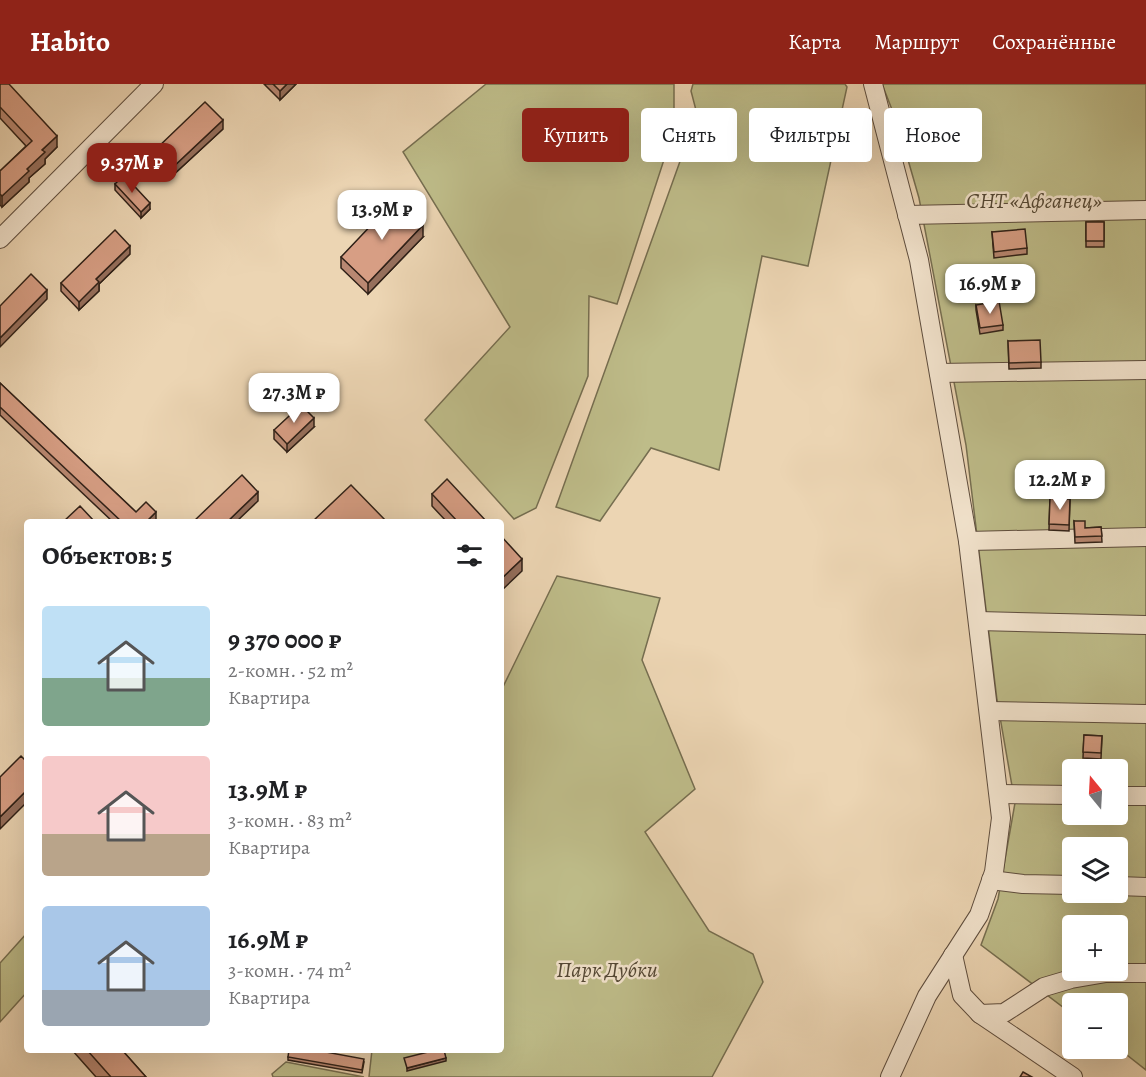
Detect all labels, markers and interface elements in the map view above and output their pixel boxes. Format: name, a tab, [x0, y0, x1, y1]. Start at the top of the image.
text: Habito	[30, 23, 110, 61]
text: Карта	[788, 28, 841, 56]
text: Маршрут	[874, 28, 959, 56]
text: Сохранённые	[992, 28, 1116, 56]
chip: Купить	[522, 108, 629, 162]
chip: Снять	[641, 108, 737, 162]
chip: Фильтры	[749, 108, 872, 162]
chip: Новое	[884, 108, 982, 162]
pin: 9.37M ₽	[77, 143, 187, 194]
text: 9.37M ₽	[101, 149, 163, 176]
park label: СНТ «Афганец»	[966, 186, 1102, 216]
pin: 13.9M ₽	[327, 190, 437, 241]
text: 13.9M ₽	[352, 196, 412, 223]
pin: 16.9M ₽	[935, 264, 1045, 315]
text: 16.9M ₽	[959, 270, 1021, 297]
pin: 27.3M ₽	[239, 373, 349, 424]
text: 27.3M ₽	[263, 379, 325, 406]
pin: 12.2M ₽	[1005, 460, 1115, 511]
text: 12.2M ₽	[1029, 466, 1091, 493]
text: Объектов: 5	[42, 538, 172, 573]
icon: filters	[453, 539, 486, 572]
text: 9 370 000 ₽	[228, 622, 341, 657]
icon: home	[90, 630, 162, 702]
text: 2-комн. · 52 m²	[228, 657, 353, 684]
text: Квартира	[228, 684, 310, 711]
north arrow	[1062, 759, 1128, 825]
map controls	[1062, 759, 1128, 1059]
text: 13.9M ₽	[228, 772, 307, 807]
icon: home	[90, 780, 162, 852]
text: 3-комн. · 83 m²	[228, 807, 352, 834]
text: Квартира	[228, 834, 310, 861]
button: layers	[1062, 837, 1128, 903]
button: +	[1062, 915, 1128, 981]
text: 16.9M ₽	[228, 922, 308, 957]
icon: home	[90, 930, 162, 1002]
park label: Парк Дубки	[556, 955, 658, 985]
text: 3-комн. · 74 m²	[228, 957, 351, 984]
text: Квартира	[228, 984, 310, 1011]
button: −	[1062, 993, 1128, 1059]

